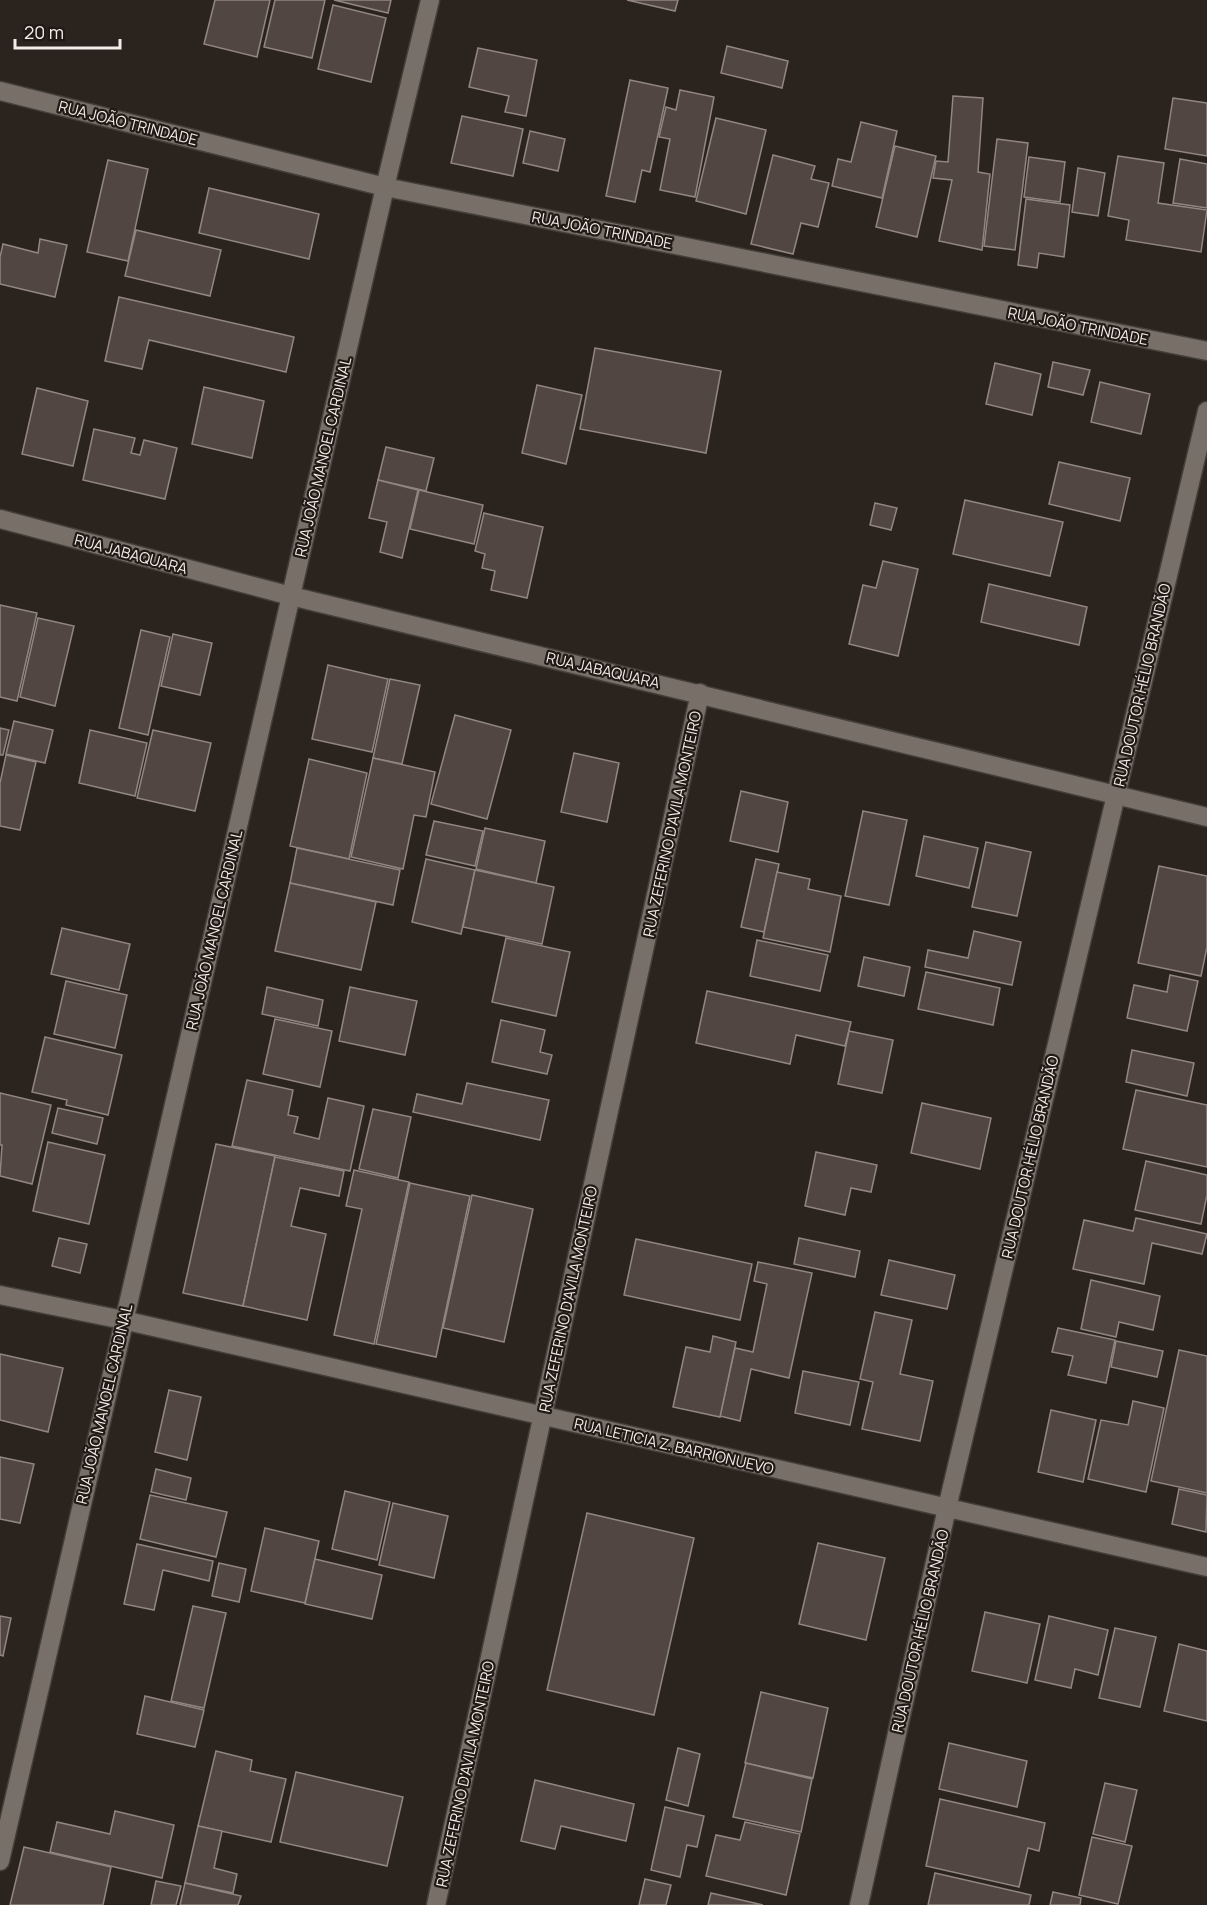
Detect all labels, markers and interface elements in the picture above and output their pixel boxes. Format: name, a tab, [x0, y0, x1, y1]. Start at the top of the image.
scale bar	[15, 12, 120, 50]
text: 20 m	[24, 20, 64, 44]
street label: RUA JOÃO TRINDADE	[56, 96, 200, 150]
street label: RUA JOÃO TRINDADE	[530, 206, 674, 254]
street label: RUA JOÃO TRINDADE	[1006, 302, 1150, 350]
street label: RUA JOÃO MANOEL CARDINAL	[290, 355, 356, 559]
street label: RUA JABAQUARA	[72, 529, 190, 579]
street label: RUA DOUTOR HÉLIO BRANDÃO	[1108, 581, 1176, 789]
street label: RUA JABAQUARA	[544, 647, 662, 693]
street label: RUA ZEFERINO D'AVILA MONTEIRO	[638, 709, 706, 939]
street label: RUA JOÃO MANOEL CARDINAL	[181, 828, 247, 1032]
street label: RUA DOUTOR HÉLIO BRANDÃO	[996, 1053, 1064, 1261]
street label: RUA ZEFERINO D'AVILA MONTEIRO	[534, 1184, 602, 1414]
street label: RUA JOÃO MANOEL CARDINAL	[71, 1302, 137, 1506]
street label: RUA LETICIA Z. BARRIONUEVO	[572, 1413, 776, 1479]
street label: RUA DOUTOR HÉLIO BRANDÃO	[886, 1527, 954, 1735]
street label: RUA ZEFERINO D'AVILA MONTEIRO	[431, 1659, 499, 1889]

